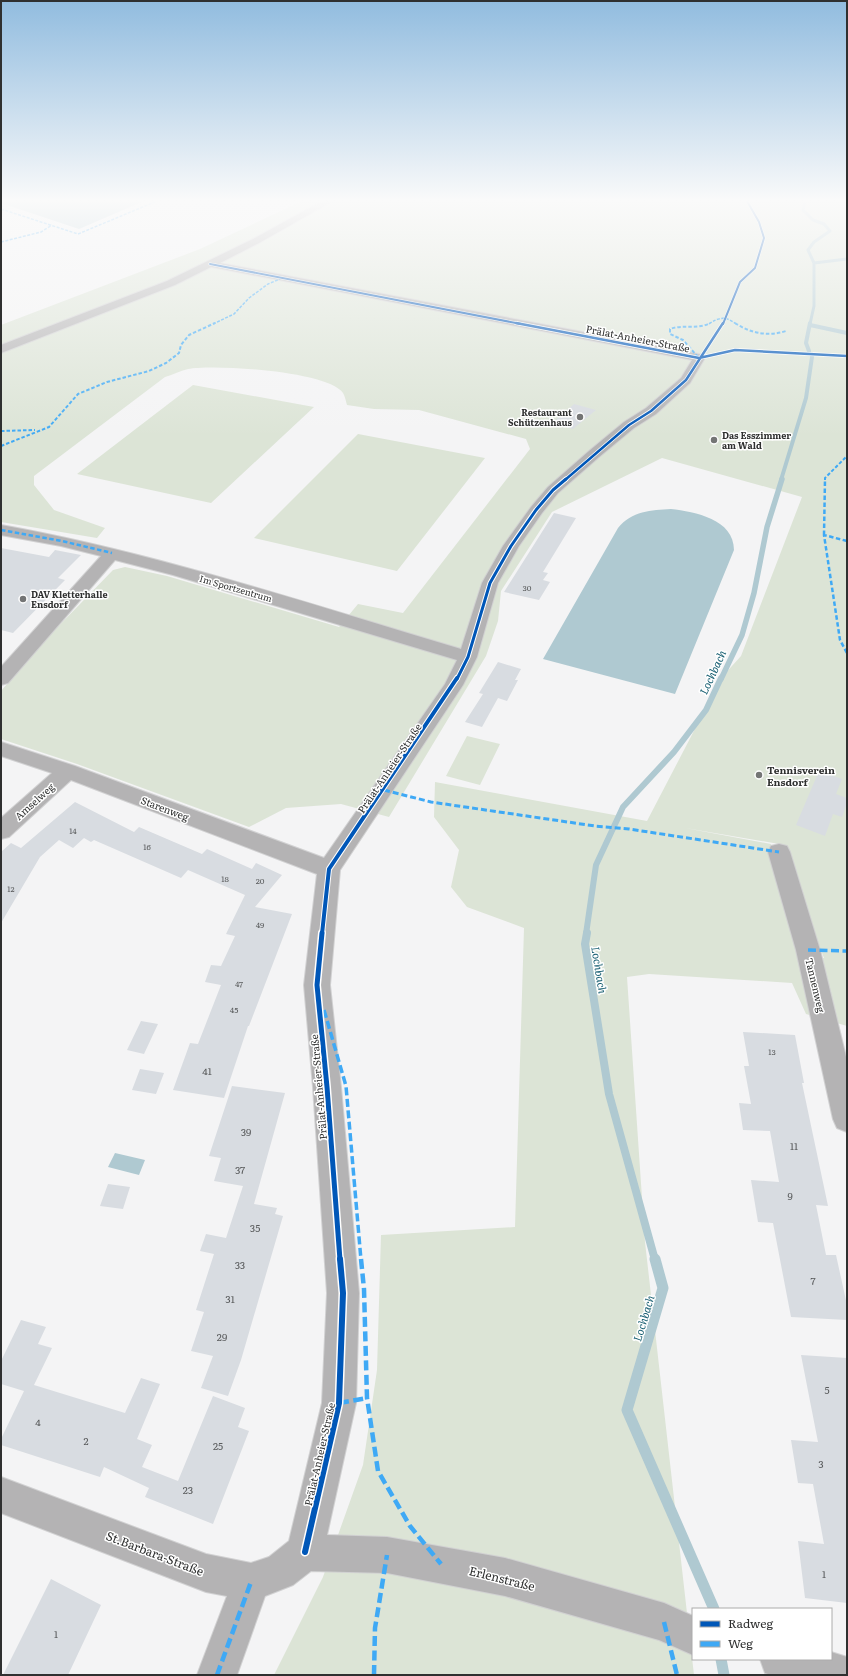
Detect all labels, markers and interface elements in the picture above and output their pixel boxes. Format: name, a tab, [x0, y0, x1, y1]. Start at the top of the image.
street label: Prälat-Anheier-Straße	[585, 321, 691, 355]
place label: Restaurant Schützenhaus	[508, 405, 573, 429]
marker: Restaurant Schützenhaus	[575, 412, 585, 422]
place label: Das Esszimmer am Wald	[722, 428, 791, 452]
marker: Das Esszimmer am Wald	[709, 435, 719, 445]
street label: Im Sportzentrum	[198, 571, 274, 605]
house number: 30	[523, 582, 532, 593]
place label: DAV Kletterhalle Ensdorf	[31, 587, 108, 611]
marker: DAV Kletterhalle Ensdorf	[18, 594, 28, 604]
water label: Lochbach	[695, 647, 730, 697]
street label: Prälat-Anheier-Straße	[353, 720, 425, 816]
place label: Tennisverein Ensdorf	[767, 762, 835, 789]
marker: Tennisverein Ensdorf	[754, 770, 764, 780]
street label: Amselweg	[11, 779, 57, 823]
street label: Starenweg	[139, 792, 192, 824]
house number: 14	[69, 825, 77, 836]
house number: 16	[143, 841, 151, 852]
house number: 18	[221, 873, 229, 884]
house number: 20	[256, 875, 265, 886]
house number: 12	[7, 883, 15, 894]
house number: 49	[256, 919, 264, 930]
water label: Lochbach	[588, 945, 612, 995]
street label: Tannenweg	[802, 956, 830, 1014]
house number: 47	[235, 978, 243, 989]
house number: 45	[230, 1004, 238, 1015]
street label: Prälat-Anheier-Straße	[306, 1034, 330, 1140]
house number: 13	[768, 1046, 776, 1057]
house number: 41	[202, 1063, 212, 1078]
house number: 39	[241, 1124, 251, 1139]
house number: 11	[790, 1138, 798, 1153]
house number: 37	[235, 1162, 245, 1177]
house number: 9	[787, 1188, 793, 1203]
house number: 35	[250, 1220, 260, 1235]
house number: 33	[235, 1257, 245, 1272]
house number: 7	[810, 1273, 816, 1288]
house number: 31	[225, 1291, 235, 1306]
water label: Lochbach	[628, 1292, 658, 1343]
house number: 29	[217, 1329, 227, 1344]
house number: 5	[824, 1382, 830, 1397]
street label: Prälat-Anheier-Straße	[300, 1401, 338, 1507]
house number: 4	[35, 1414, 41, 1429]
house number: 2	[83, 1433, 89, 1448]
house number: 25	[213, 1438, 223, 1453]
house number: 3	[818, 1456, 824, 1471]
house number: 23	[183, 1482, 193, 1497]
street label: St.Barbara-Straße	[103, 1526, 207, 1580]
street label: Erlenstraße	[467, 1561, 537, 1595]
house number: 1	[822, 1566, 826, 1581]
legend	[692, 1608, 832, 1660]
text: Radweg	[728, 1614, 773, 1632]
house number: 1	[54, 1626, 58, 1641]
text: Weg	[728, 1634, 753, 1652]

